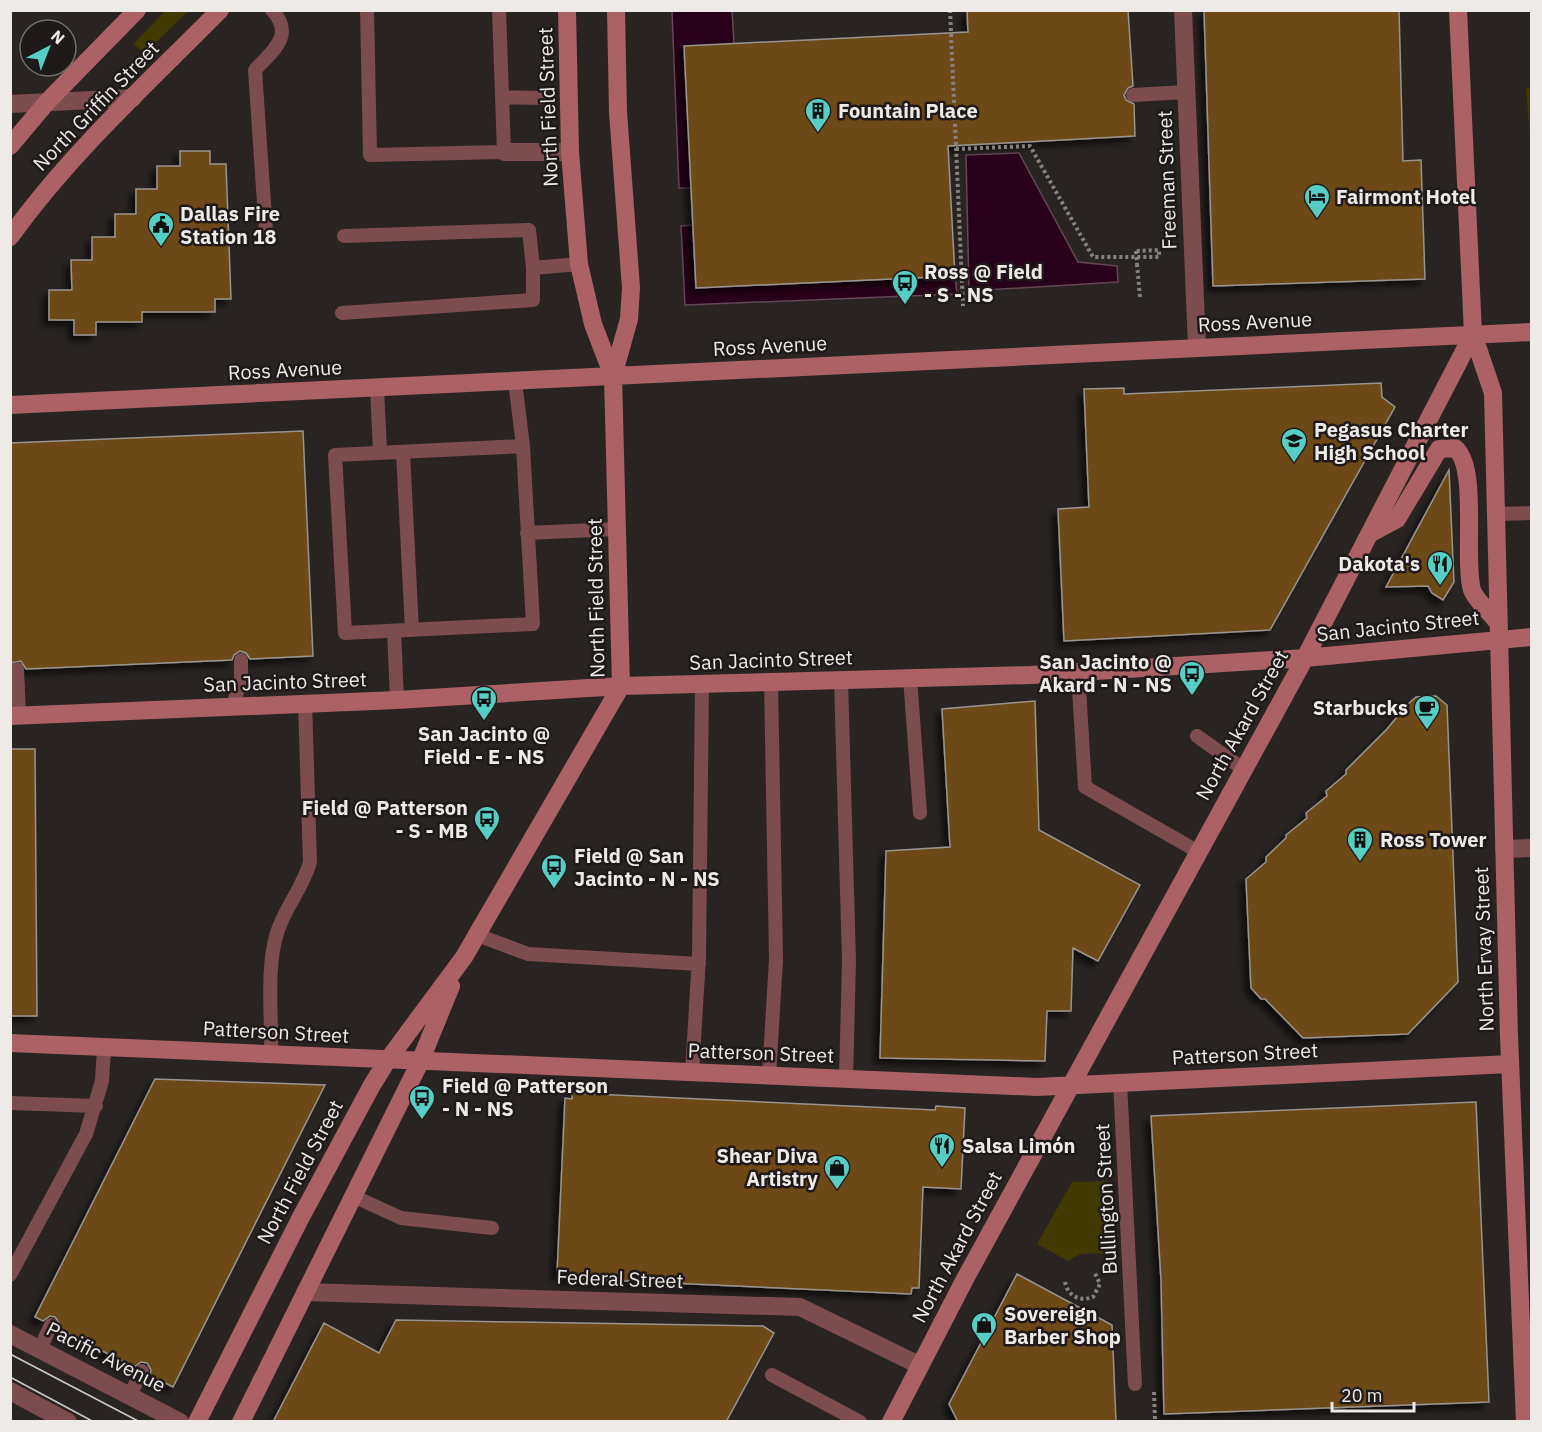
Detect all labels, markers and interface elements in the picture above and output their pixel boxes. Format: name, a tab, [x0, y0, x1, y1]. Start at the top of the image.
north arrow	[18, 18, 78, 78]
street label: North Field Street	[531, 27, 564, 187]
street label: North Griffin Street	[28, 36, 164, 176]
building icon: Fountain Place	[803, 96, 833, 134]
place label: Fountain Place	[838, 97, 978, 124]
street label: Freeman Street	[1151, 110, 1182, 250]
hotel icon: Fairmont Hotel	[1302, 182, 1332, 220]
place label: Fairmont Hotel	[1336, 183, 1476, 210]
place label: Dallas Fire Station 18	[180, 200, 280, 250]
public building icon: Dallas Fire Station 18	[146, 210, 176, 248]
place label: Ross @ Field - S - NS	[924, 258, 1043, 308]
bus stop icon: Ross @ Field - S - NS	[890, 268, 920, 306]
street label: Ross Avenue	[1197, 305, 1313, 338]
street label: Ross Avenue	[712, 329, 828, 362]
street label: Ross Avenue	[227, 353, 343, 386]
place label: Pegasus Charter High School	[1314, 416, 1469, 466]
school or university icon: Pegasus Charter High School	[1279, 426, 1309, 464]
street label: North Field Street	[581, 518, 610, 678]
restaurant icon: Dakota's	[1425, 549, 1455, 587]
place label: Dakota's	[1338, 550, 1420, 577]
street label: San Jacinto Street	[1315, 604, 1481, 647]
street label: San Jacinto Street	[689, 643, 853, 676]
street label: North Akard Street	[1189, 645, 1294, 805]
place label: San Jacinto @ Akard - N - NS	[1039, 648, 1172, 698]
bus stop icon: San Jacinto @ Akard - N - NS	[1177, 659, 1207, 697]
street label: San Jacinto Street	[203, 665, 367, 698]
bus stop icon: San Jacinto @ Field - E - NS	[469, 684, 499, 722]
cafe icon: Starbucks	[1412, 693, 1442, 731]
place label: Starbucks	[1313, 694, 1408, 721]
place label: San Jacinto @ Field - E - NS	[418, 720, 550, 770]
place label: Field @ Patterson - S - MB	[302, 794, 468, 844]
bus stop icon: Field @ Patterson - S - MB	[472, 804, 502, 842]
building icon: Ross Tower	[1345, 825, 1375, 863]
place label: Ross Tower	[1380, 826, 1487, 853]
place label: Field @ San Jacinto - N - NS	[574, 842, 720, 892]
bus stop icon: Field @ San Jacinto - N - NS	[539, 852, 569, 890]
street label: North Ervay Street	[1467, 866, 1500, 1032]
street label: Patterson Street	[202, 1014, 350, 1049]
street label: Patterson Street	[687, 1036, 835, 1069]
street label: Patterson Street	[1171, 1036, 1319, 1071]
place label: Field @ Patterson - N - NS	[442, 1072, 608, 1122]
bus stop icon: Field @ Patterson - N - NS	[407, 1083, 437, 1121]
street label: North Field Street	[250, 1095, 349, 1249]
street label: Bullington Street	[1088, 1123, 1123, 1275]
restaurant icon: Salsa Limón	[927, 1131, 957, 1169]
place label: Salsa Limón	[962, 1132, 1076, 1159]
place label: Shear Diva Artistry	[717, 1142, 818, 1192]
shop icon: Shear Diva Artistry	[822, 1153, 852, 1191]
street label: North Akard Street	[905, 1166, 1008, 1327]
street label: Federal Street	[556, 1263, 684, 1294]
place label: Sovereign Barber Shop	[1004, 1300, 1121, 1350]
shop icon: Sovereign Barber Shop	[969, 1310, 999, 1348]
street label: Pacific Avenue	[42, 1315, 171, 1398]
scale bar	[1332, 1375, 1414, 1413]
text: 20 m	[1341, 1384, 1383, 1407]

